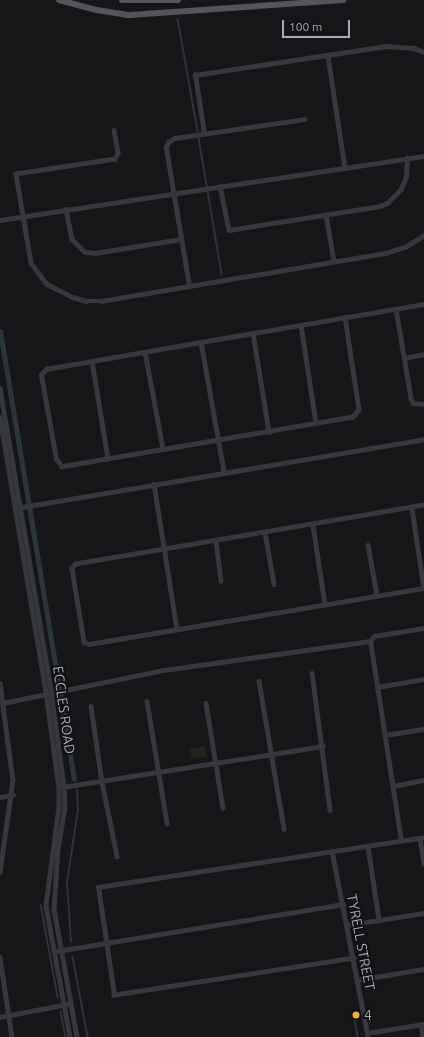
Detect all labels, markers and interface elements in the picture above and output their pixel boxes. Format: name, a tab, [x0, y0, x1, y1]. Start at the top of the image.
scale bar	[284, 12, 352, 38]
text: 100 m	[289, 20, 322, 33]
street label: ECCLES ROAD	[50, 665, 78, 755]
street label: TYRELL STREET	[343, 892, 379, 992]
place label: 4	[364, 1007, 372, 1023]
marker: 4	[351, 1010, 361, 1020]

